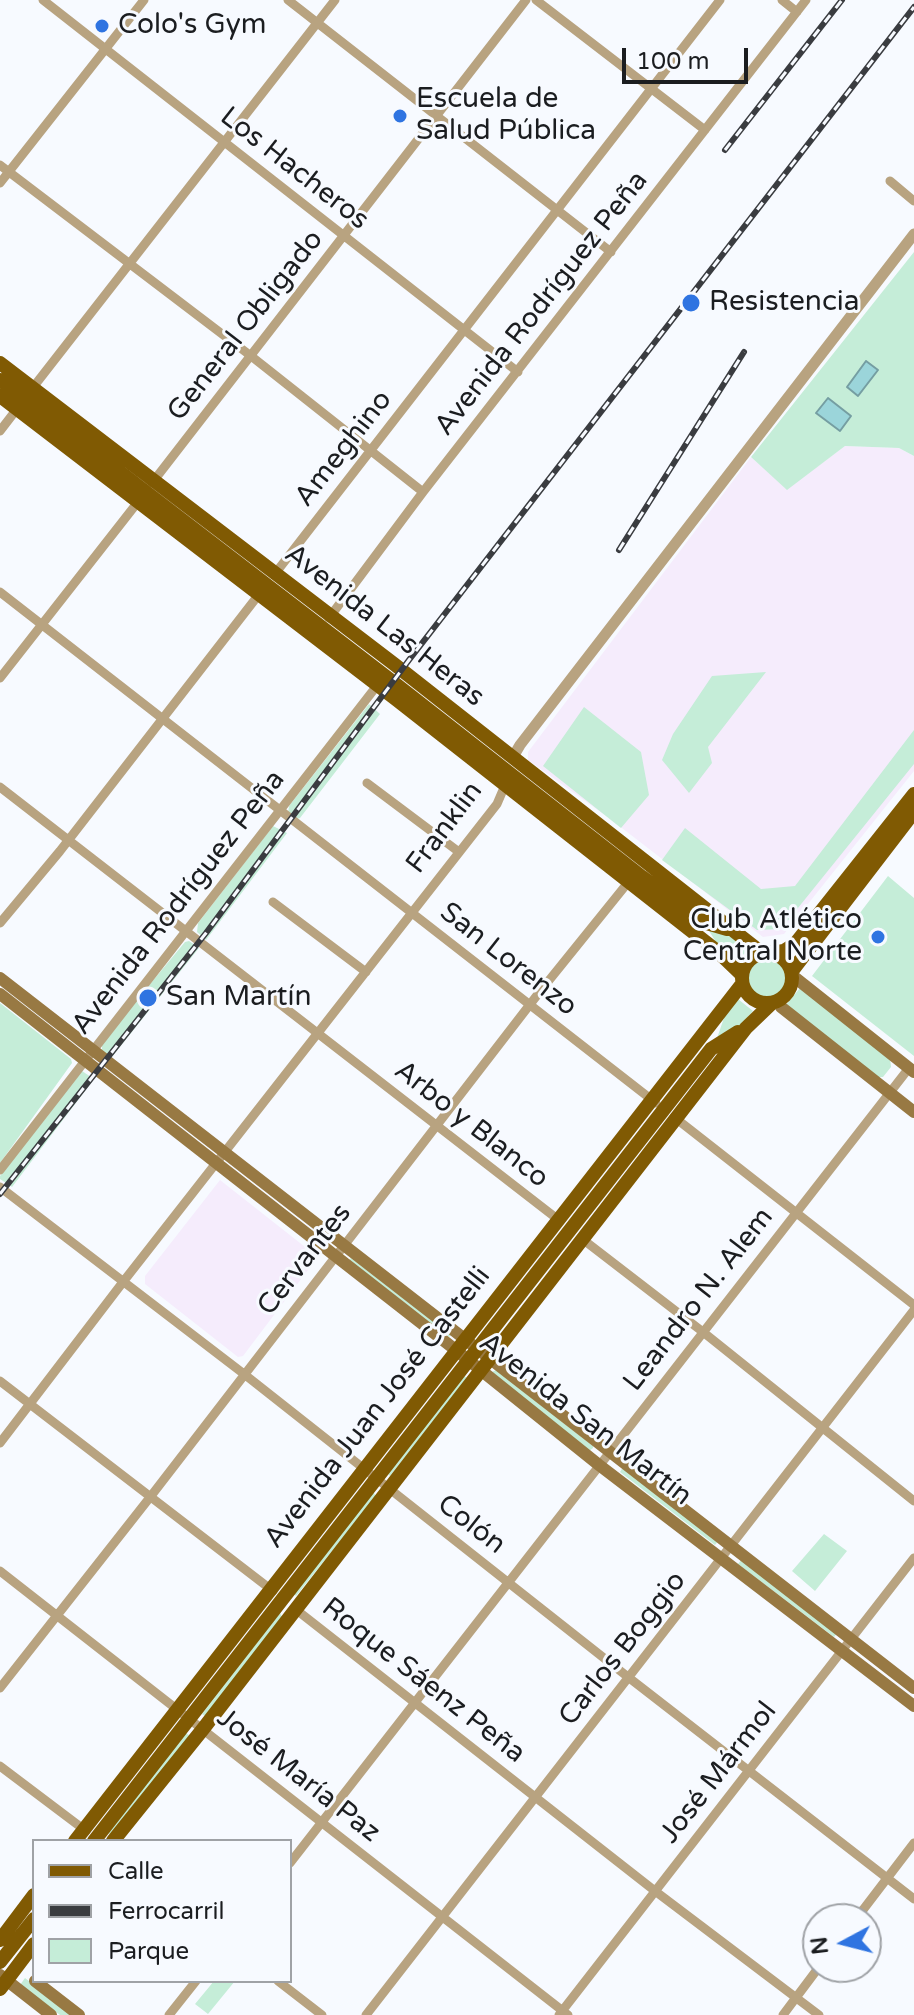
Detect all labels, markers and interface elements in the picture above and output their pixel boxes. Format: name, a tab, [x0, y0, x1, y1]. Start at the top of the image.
place label: Colo's Gym	[118, 9, 267, 43]
marker: Colo's Gym	[93, 17, 111, 35]
scale bar	[626, 32, 752, 82]
text: 100 m	[636, 47, 710, 76]
place label: Escuela de Salud Pública	[416, 83, 596, 149]
street label: Los Hacheros	[213, 101, 375, 237]
marker: Escuela de Salud Pública	[391, 107, 409, 125]
street label: Avenida Rodríguez Peña	[428, 165, 656, 443]
street label: General Obligado	[161, 224, 331, 428]
place label: Resistencia	[709, 286, 860, 320]
marker: Resistencia	[680, 292, 702, 314]
street label: Ameghino	[288, 384, 400, 514]
street label: Avenida Las Heras	[277, 538, 491, 714]
street label: Avenida Rodríguez Peña	[65, 764, 293, 1042]
street label: Franklin	[400, 776, 490, 880]
street label: San Lorenzo	[433, 896, 583, 1024]
place label: Club Atlético Central Norte	[683, 904, 862, 970]
marker: Club Atlético Central Norte	[869, 928, 887, 946]
place label: San Martín	[166, 981, 312, 1015]
marker: San Martín	[137, 987, 159, 1009]
street label: Arbo y Blanco	[387, 1054, 555, 1196]
street label: Cervantes	[251, 1197, 359, 1323]
street label: Leandro N. Alem	[617, 1202, 781, 1398]
street label: Avenida Juan José Castelli	[258, 1261, 498, 1555]
street label: Avenida San Martín	[472, 1327, 698, 1513]
street label: Colón	[430, 1488, 512, 1562]
street label: Carlos Boggio	[552, 1565, 694, 1733]
street label: Roque Sáenz Peña	[315, 1591, 531, 1771]
street label: José Mármol	[653, 1696, 785, 1850]
street label: José María Paz	[210, 1702, 386, 1850]
legend	[32, 1839, 292, 1983]
text: Calle	[108, 1857, 164, 1886]
text: Ferrocarril	[108, 1897, 224, 1926]
north arrow	[802, 1903, 882, 1983]
text: N	[806, 1935, 834, 1956]
text: Parque	[108, 1937, 189, 1966]

